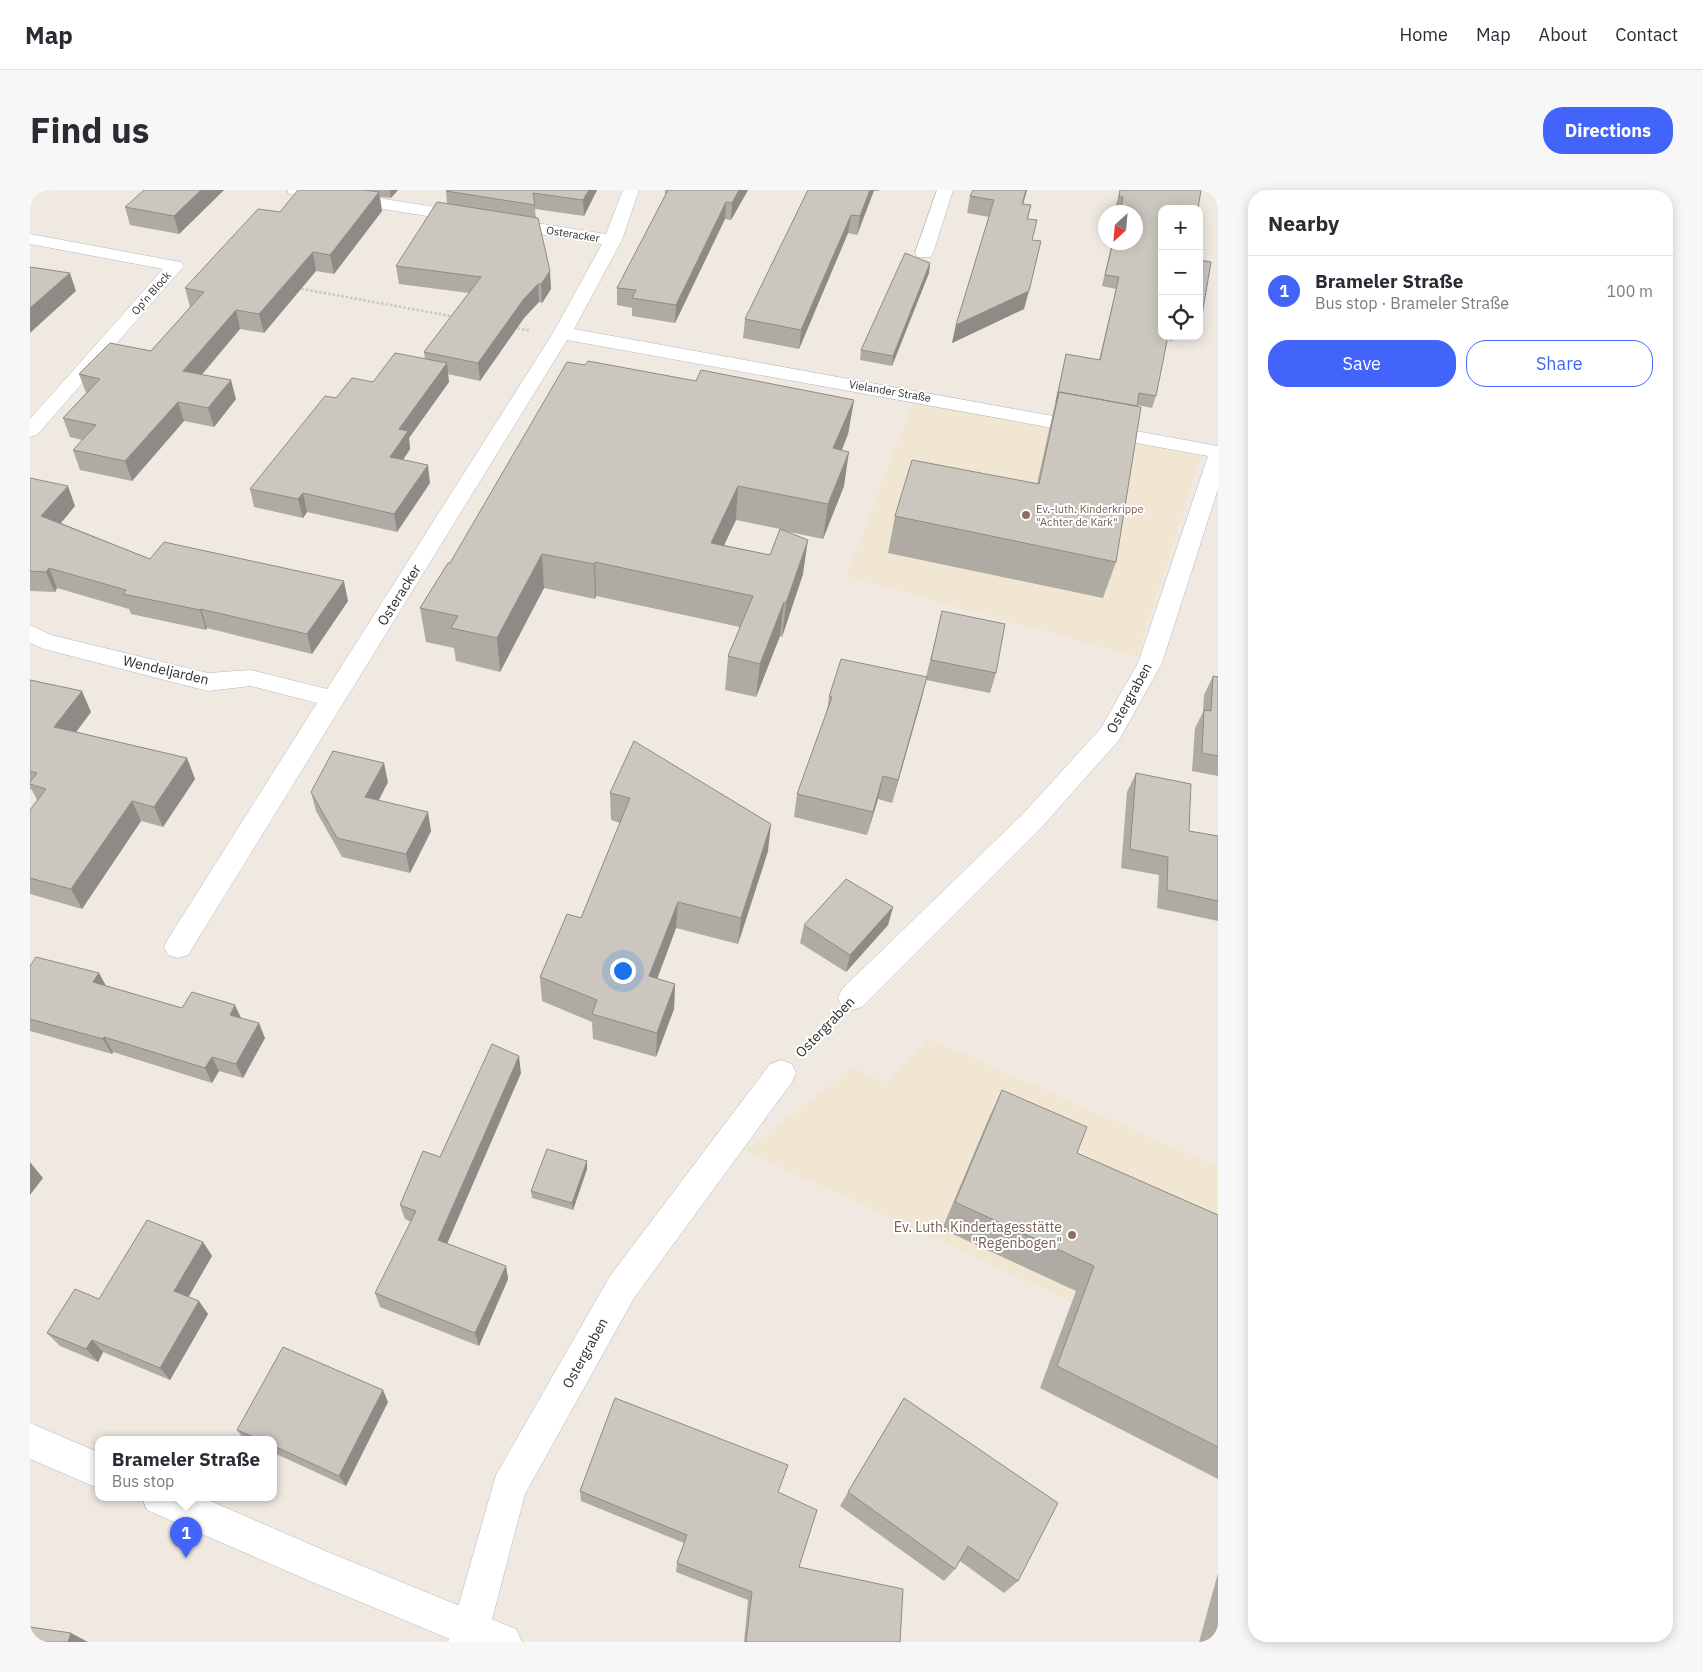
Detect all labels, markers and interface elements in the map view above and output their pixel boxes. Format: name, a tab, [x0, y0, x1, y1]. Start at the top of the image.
text: Map	[25, 19, 73, 51]
text: Home	[1400, 23, 1448, 46]
text: Map	[1476, 23, 1511, 46]
text: About	[1539, 23, 1587, 46]
text: Contact	[1615, 23, 1678, 46]
text: Find us	[30, 107, 149, 153]
button: Directions	[1543, 107, 1673, 154]
north arrow	[1098, 205, 1143, 250]
map controls	[1158, 205, 1203, 340]
button: +	[1158, 205, 1203, 250]
text: Nearby	[1268, 209, 1339, 237]
street label: Osteracker	[545, 223, 601, 245]
button: −	[1158, 250, 1203, 295]
street label: Op'n Block	[128, 268, 174, 318]
text: Brameler Straße	[1315, 269, 1463, 293]
text: 1	[1279, 281, 1289, 301]
text: 100 m	[1606, 281, 1653, 301]
text: Bus stop · Brameler Straße	[1315, 293, 1509, 313]
button: locate	[1158, 295, 1203, 340]
button: Save	[1268, 340, 1456, 387]
button: Share	[1466, 340, 1653, 387]
street label: Vielander Straße	[848, 377, 932, 405]
place label: Ev.-luth. Kinderkrippe "Achter de Kark"	[1036, 502, 1143, 529]
marker: Ev.-luth. Kinderkrippe "Achter de Kark"	[1020, 509, 1032, 521]
street label: Osteracker	[373, 561, 425, 629]
street label: Wendeljarden	[121, 651, 211, 689]
street label: Ostergraben	[1102, 660, 1156, 736]
your location	[610, 958, 636, 984]
street label: Ostergraben	[792, 993, 858, 1061]
place label: Ev. Luth. Kindertagesstätte "Regenbogen"	[894, 1218, 1062, 1252]
marker: Ev. Luth. Kindertagesstätte "Regenbogen"	[1066, 1229, 1078, 1241]
street label: Ostergraben	[558, 1315, 612, 1391]
popup	[95, 1436, 277, 1501]
text: Brameler Straße	[112, 1447, 260, 1471]
text: Bus stop	[112, 1471, 174, 1491]
pin: 1	[170, 1517, 202, 1558]

